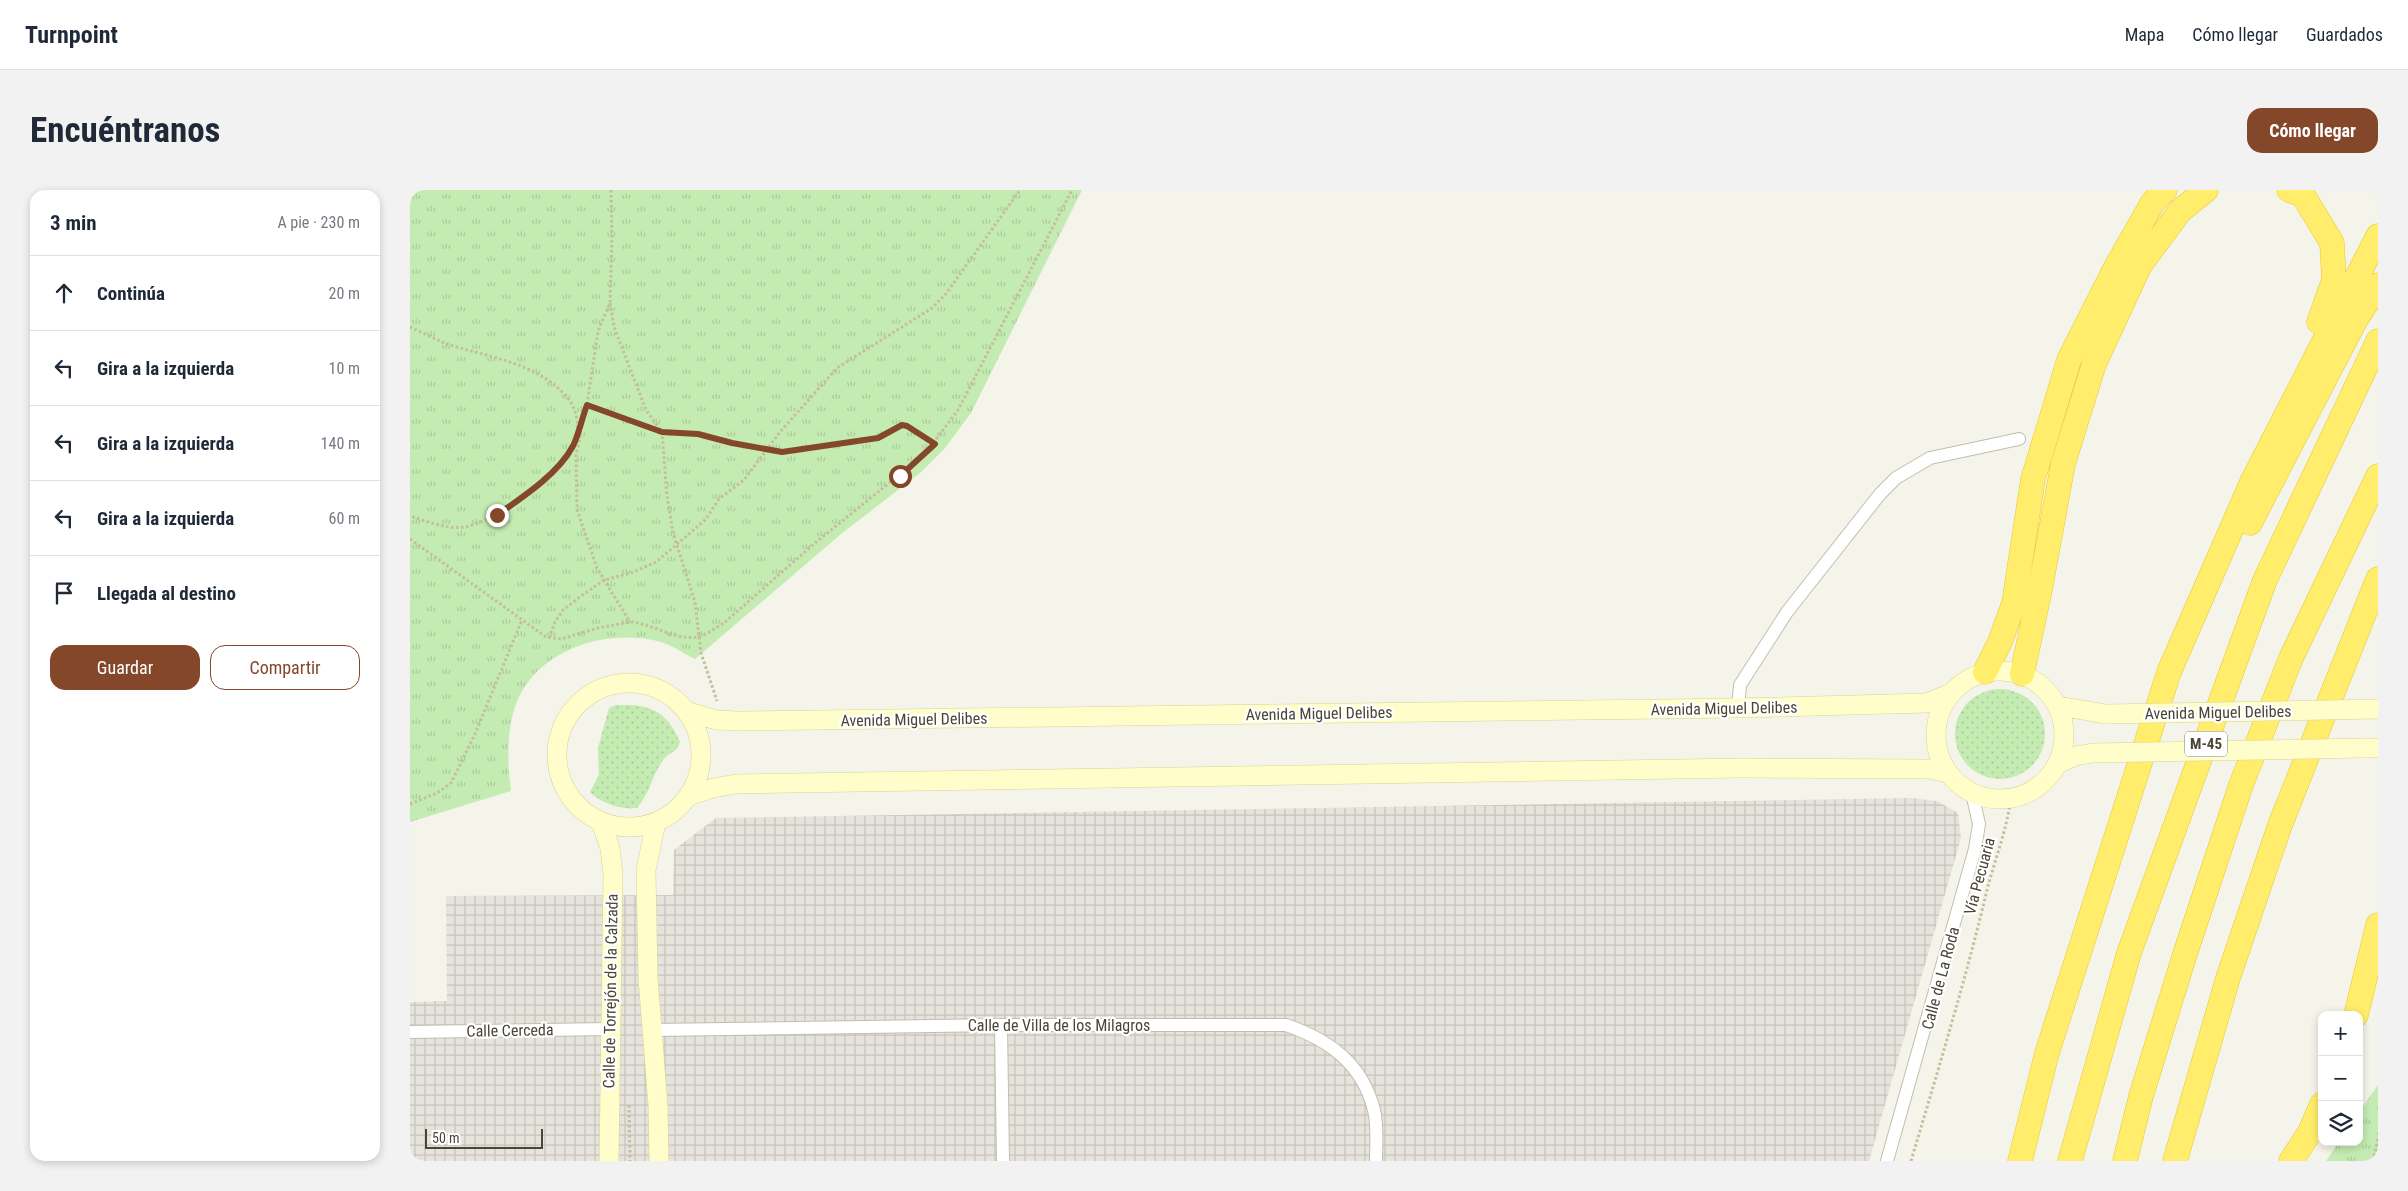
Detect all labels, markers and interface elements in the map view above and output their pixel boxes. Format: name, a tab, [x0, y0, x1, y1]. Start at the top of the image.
text: Turnpoint	[25, 21, 118, 49]
text: Mapa	[2125, 24, 2164, 45]
text: Cómo llegar	[2192, 24, 2278, 45]
text: Guardados	[2306, 24, 2383, 45]
button: Cómo llegar	[2247, 108, 2378, 153]
text: Encuéntranos	[30, 110, 221, 151]
text: 3 min	[50, 211, 97, 235]
text: A pie · 230 m	[277, 213, 360, 232]
icon: ahead	[50, 279, 78, 307]
text: Continúa	[97, 282, 165, 305]
text: 20 m	[328, 284, 360, 303]
icon: left	[50, 354, 78, 382]
text: Gira a la izquierda	[97, 357, 234, 380]
text: 10 m	[328, 359, 360, 378]
icon: left	[50, 429, 78, 457]
text: Gira a la izquierda	[97, 432, 234, 455]
text: 140 m	[321, 434, 360, 453]
route start	[889, 465, 912, 488]
icon: left	[50, 504, 78, 532]
route end	[486, 504, 509, 527]
text: Gira a la izquierda	[97, 507, 234, 530]
text: 60 m	[328, 509, 360, 528]
icon: arrive	[50, 579, 78, 607]
text: Llegada al destino	[97, 582, 236, 605]
button: Guardar	[50, 645, 200, 690]
button: Compartir	[210, 645, 360, 690]
street label: Avenida Miguel Delibes	[1651, 698, 1797, 719]
street label: Avenida Miguel Delibes	[2145, 702, 2291, 723]
street label: Avenida Miguel Delibes	[1246, 703, 1392, 724]
street label: Avenida Miguel Delibes	[841, 709, 987, 730]
road number: M-45	[2185, 732, 2227, 756]
street label: Vía Pecuaria	[1960, 835, 1999, 917]
street label: Calle de Torrejón de la Calzada	[599, 894, 622, 1088]
street label: Calle de La Roda	[1918, 925, 1963, 1032]
map controls	[2318, 1011, 2363, 1146]
button: +	[2318, 1011, 2363, 1056]
street label: Calle de Villa de los Milagros	[968, 1016, 1150, 1035]
street label: Calle Cerceda	[466, 1020, 554, 1041]
button: −	[2318, 1056, 2363, 1101]
button: layers	[2318, 1101, 2363, 1146]
scale bar	[425, 1126, 542, 1149]
text: 50 m	[432, 1130, 460, 1146]

